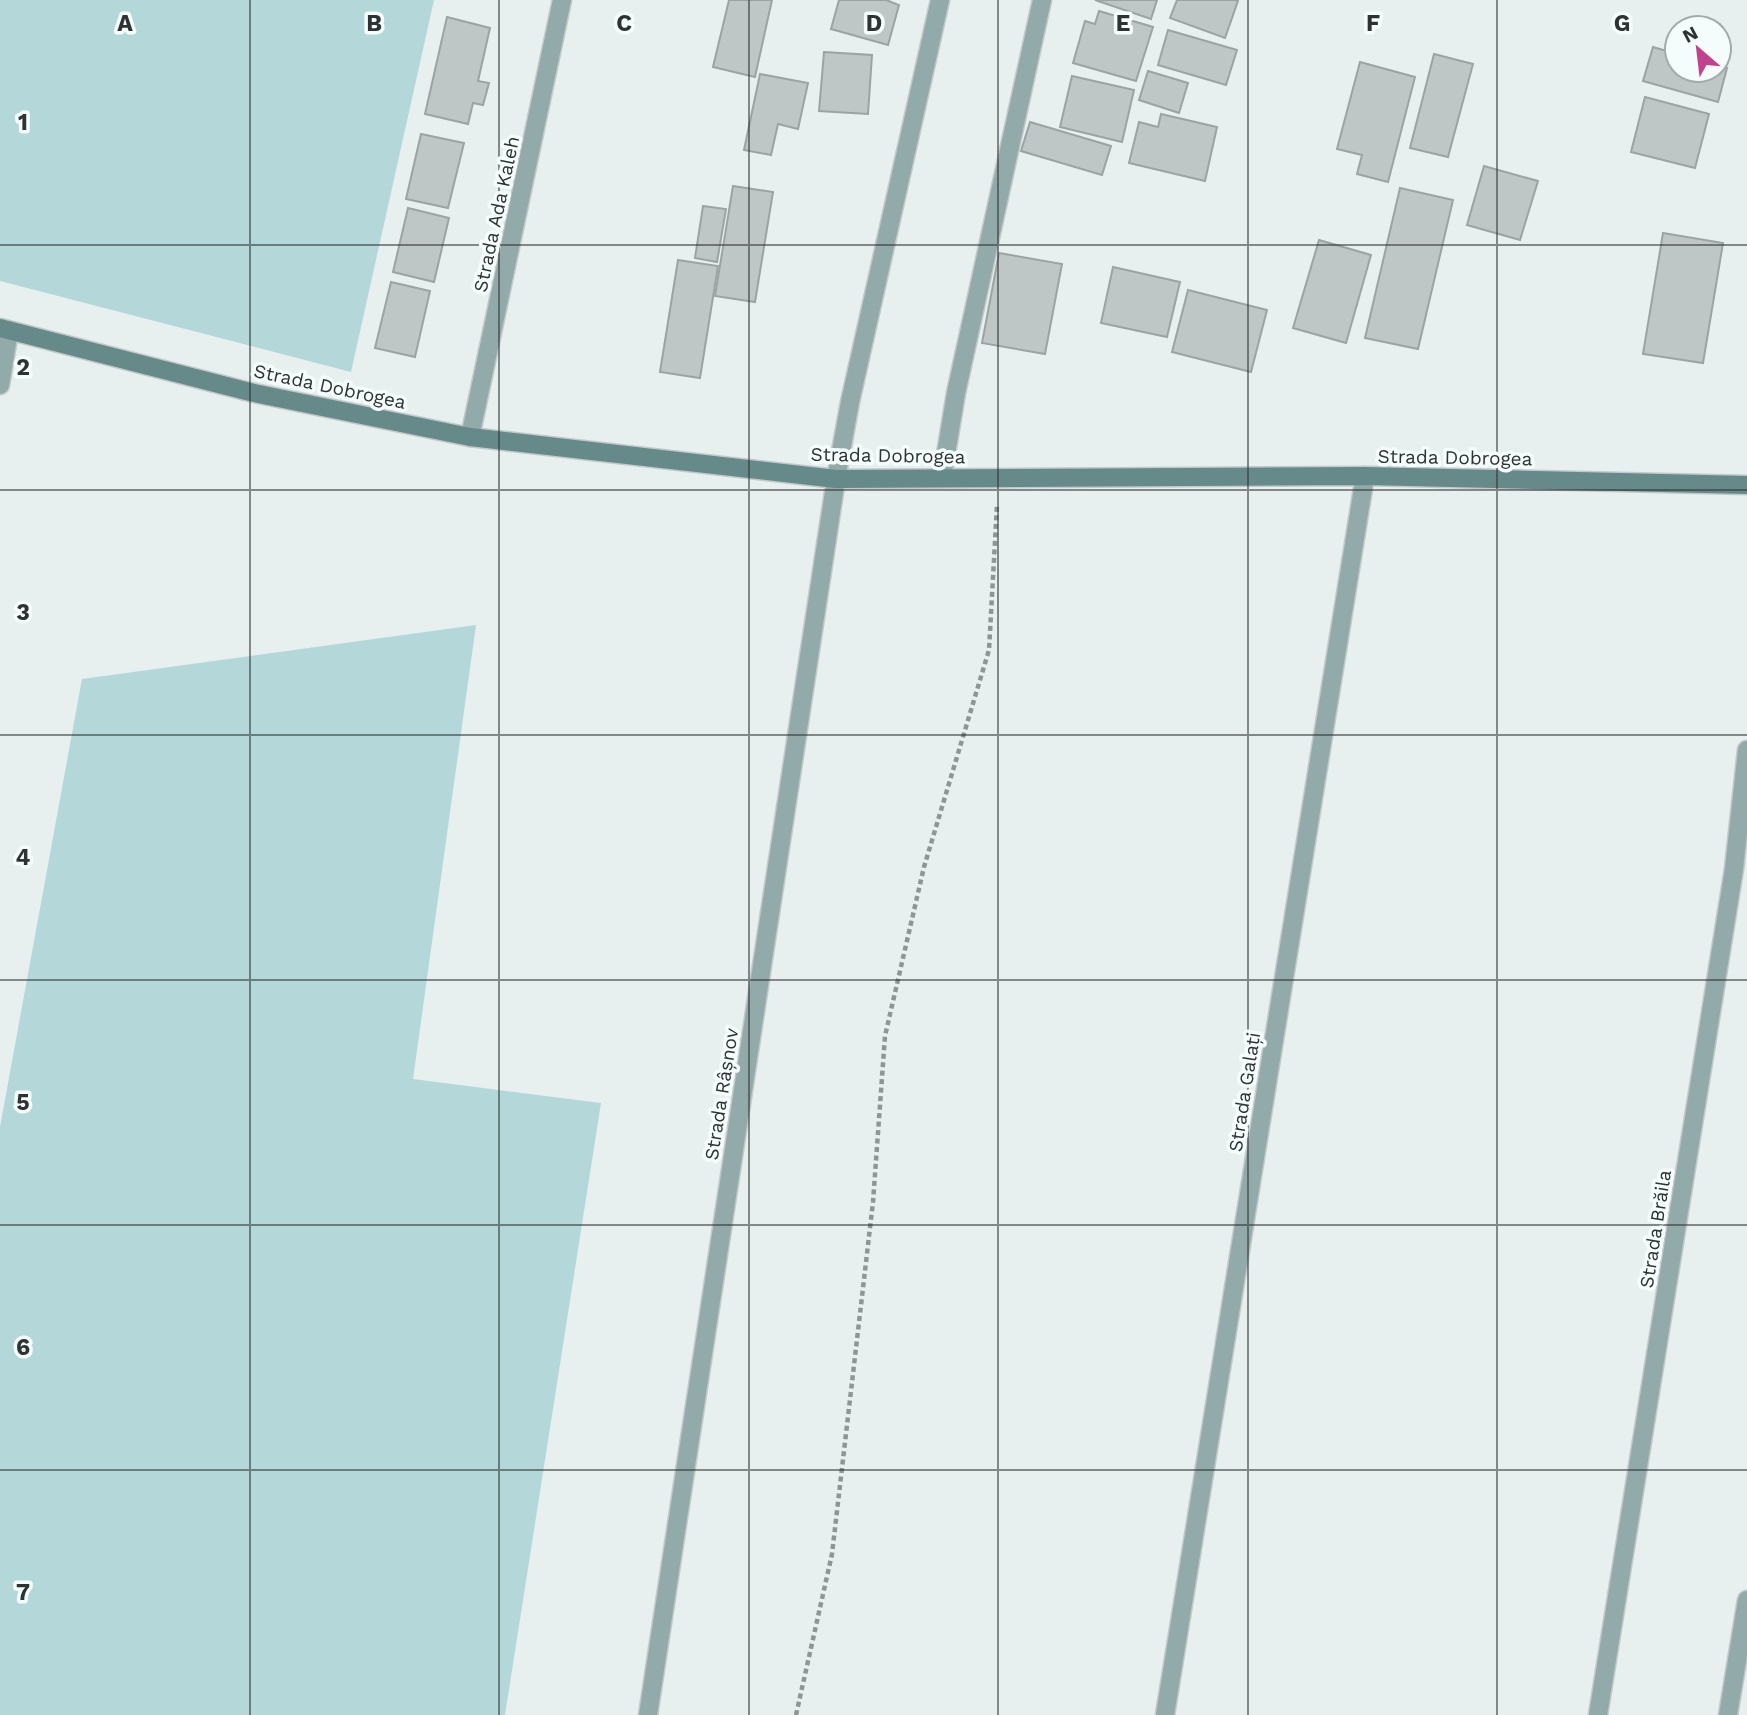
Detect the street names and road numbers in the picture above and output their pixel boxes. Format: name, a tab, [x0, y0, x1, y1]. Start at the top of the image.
street label: Strada Ada Kaleh	[469, 134, 524, 294]
street label: Strada Dobrogea	[252, 359, 408, 414]
street label: Strada Dobrogea	[810, 443, 966, 468]
street label: Strada Dobrogea	[1377, 445, 1533, 470]
street label: Strada Râșnov	[700, 1026, 743, 1162]
street label: Strada Galați	[1224, 1031, 1265, 1154]
street label: Strada Brăila	[1635, 1168, 1676, 1290]

